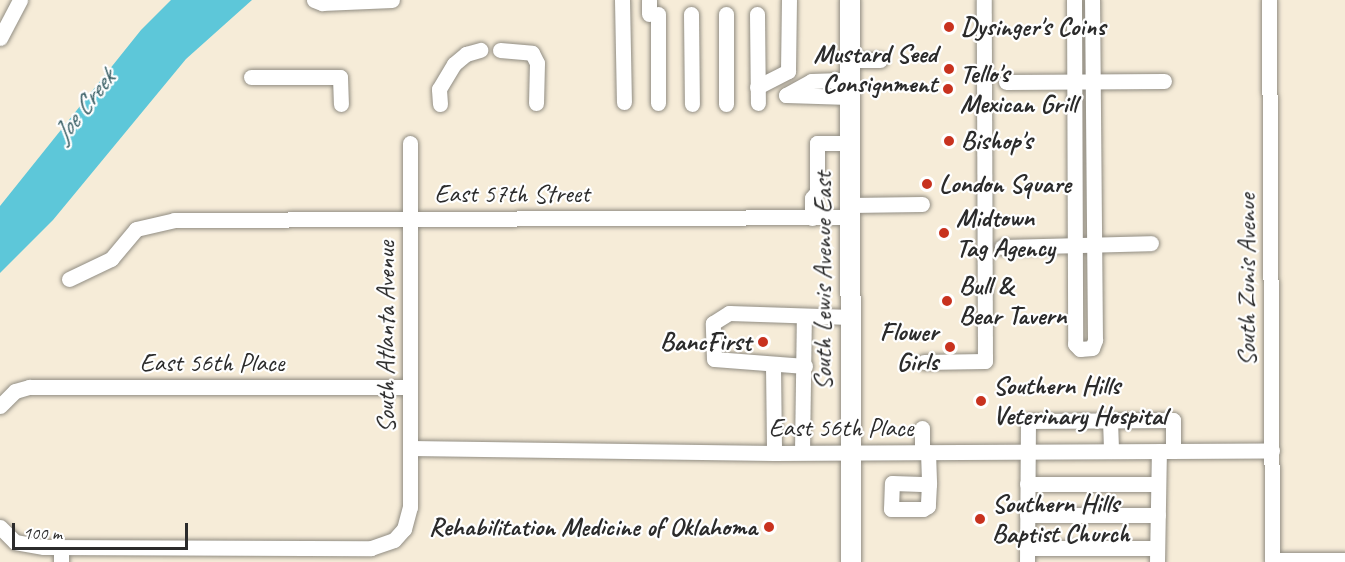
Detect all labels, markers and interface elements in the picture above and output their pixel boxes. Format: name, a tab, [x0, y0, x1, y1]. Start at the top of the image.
place label: Dysinger's Coins	[961, 11, 1105, 43]
marker: Dysinger's Coins	[942, 20, 956, 34]
place label: Mustard Seed Consignment	[814, 38, 937, 100]
place label: Tello's Mexican Grill	[960, 58, 1077, 119]
marker: Mustard Seed Consignment	[942, 62, 956, 76]
water label: Joe Creek	[46, 63, 122, 149]
marker: Tello's Mexican Grill	[941, 82, 955, 96]
place label: Bishop's	[961, 125, 1032, 157]
marker: Bishop's	[942, 134, 956, 148]
place label: London Square	[939, 168, 1070, 200]
street label: South Lewis Avenue East	[807, 171, 839, 391]
marker: London Square	[920, 177, 934, 191]
street label: East 57th Street	[434, 178, 590, 210]
street label: South Zunis Avenue	[1231, 194, 1263, 366]
place label: Midtown Tag Agency	[956, 202, 1055, 264]
marker: Midtown Tag Agency	[937, 226, 951, 240]
street label: South Atlanta Avenue	[370, 241, 402, 433]
place label: Bull & Bear Tavern	[959, 270, 1067, 332]
marker: Bull & Bear Tavern	[940, 294, 954, 308]
place label: Flower Girls	[880, 316, 938, 378]
place label: BancFirst	[660, 326, 751, 358]
marker: BancFirst	[756, 335, 770, 349]
marker: Flower Girls	[943, 340, 957, 354]
street label: East 56th Place	[140, 347, 284, 379]
place label: Southern Hills Veterinary Hospital	[993, 370, 1166, 431]
marker: Southern Hills Veterinary Hospital	[974, 394, 988, 408]
street label: East 56th Place	[769, 412, 913, 444]
place label: Southern Hills Baptist Church	[992, 488, 1131, 550]
scale bar	[15, 511, 190, 549]
place label: Rehabilitation Medicine of Oklahoma	[430, 511, 757, 543]
marker: Southern Hills Baptist Church	[973, 512, 987, 526]
marker: Rehabilitation Medicine of Oklahoma	[762, 520, 776, 534]
text: 100 m	[23, 522, 62, 544]

